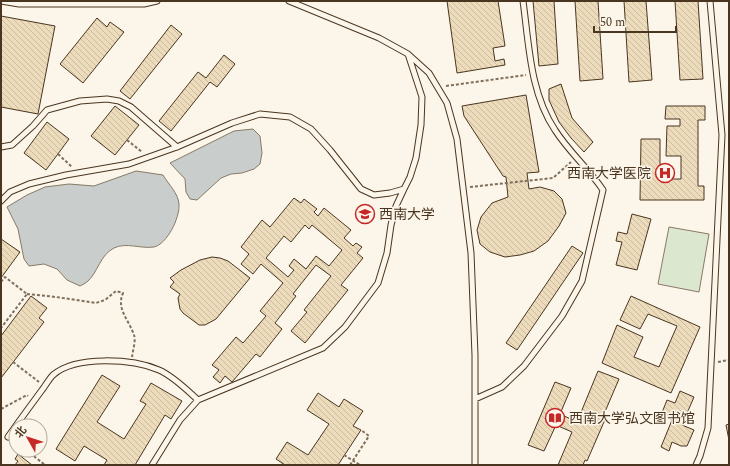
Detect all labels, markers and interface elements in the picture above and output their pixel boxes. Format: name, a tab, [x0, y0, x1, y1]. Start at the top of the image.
scale bar	[594, 8, 676, 34]
text: 50 m	[600, 13, 625, 32]
hospital icon: 西南大学医院	[654, 162, 676, 184]
place label: 西南大学医院	[567, 163, 651, 184]
school or university icon: 西南大学	[354, 203, 376, 225]
place label: 西南大学	[379, 204, 435, 225]
library icon: 西南大学弘文图书馆	[544, 407, 566, 429]
place label: 西南大学弘文图书馆	[569, 408, 695, 429]
north arrow	[8, 418, 48, 458]
text: 北	[11, 422, 31, 442]

